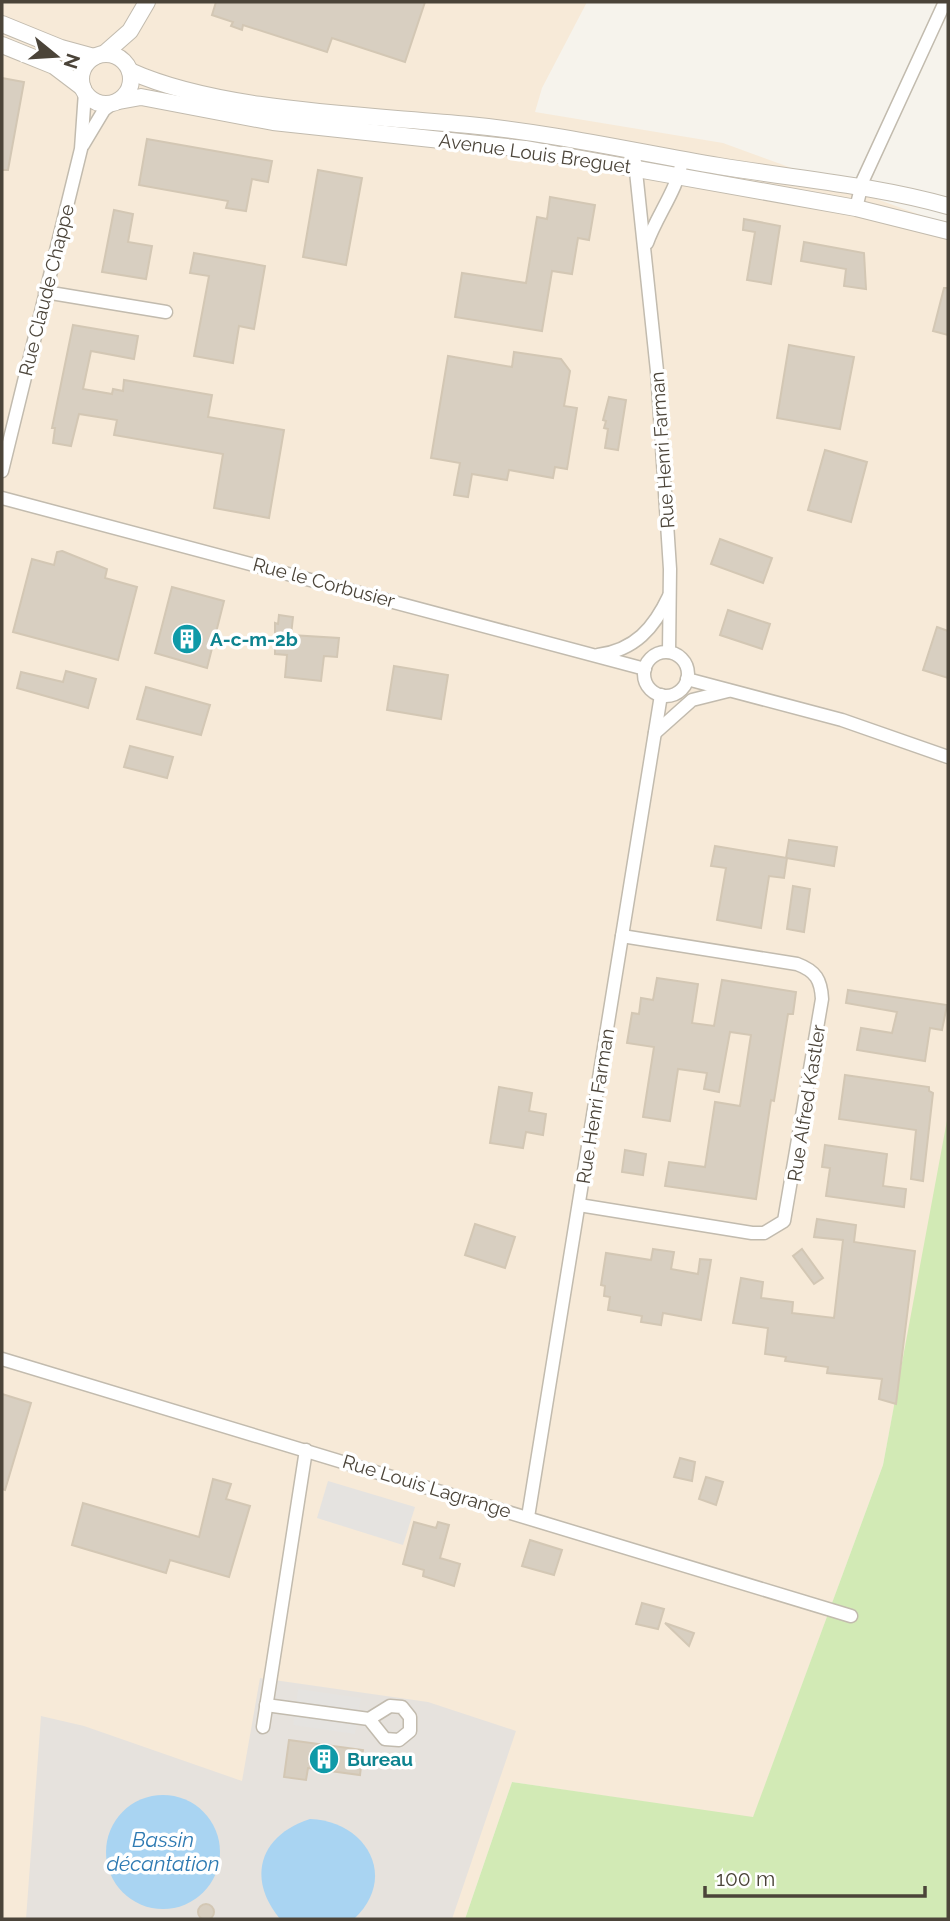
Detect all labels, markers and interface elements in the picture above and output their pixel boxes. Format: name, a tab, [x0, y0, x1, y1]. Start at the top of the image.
north arrow	[21, 21, 91, 91]
text: N	[59, 51, 85, 72]
street label: Avenue Louis Breguet	[438, 129, 633, 177]
street label: Rue Claude Chappe	[14, 202, 78, 378]
street label: Rue Henri Farman	[646, 371, 678, 529]
street label: Rue le Corbusier	[251, 552, 398, 612]
building icon: A-c-m-2b	[170, 622, 204, 656]
place label: A-c-m-2b	[210, 628, 298, 650]
street label: Rue Alfred Kastler	[783, 1023, 829, 1183]
street label: Rue Henri Farman	[572, 1027, 618, 1185]
street label: Rue Louis Lagrange	[340, 1450, 514, 1522]
building icon: Bureau	[307, 1742, 341, 1776]
place label: Bureau	[347, 1748, 413, 1770]
water label: Bassin décantation	[106, 1827, 220, 1876]
scale bar	[705, 1854, 926, 1898]
text: 100 m	[716, 1866, 775, 1891]

